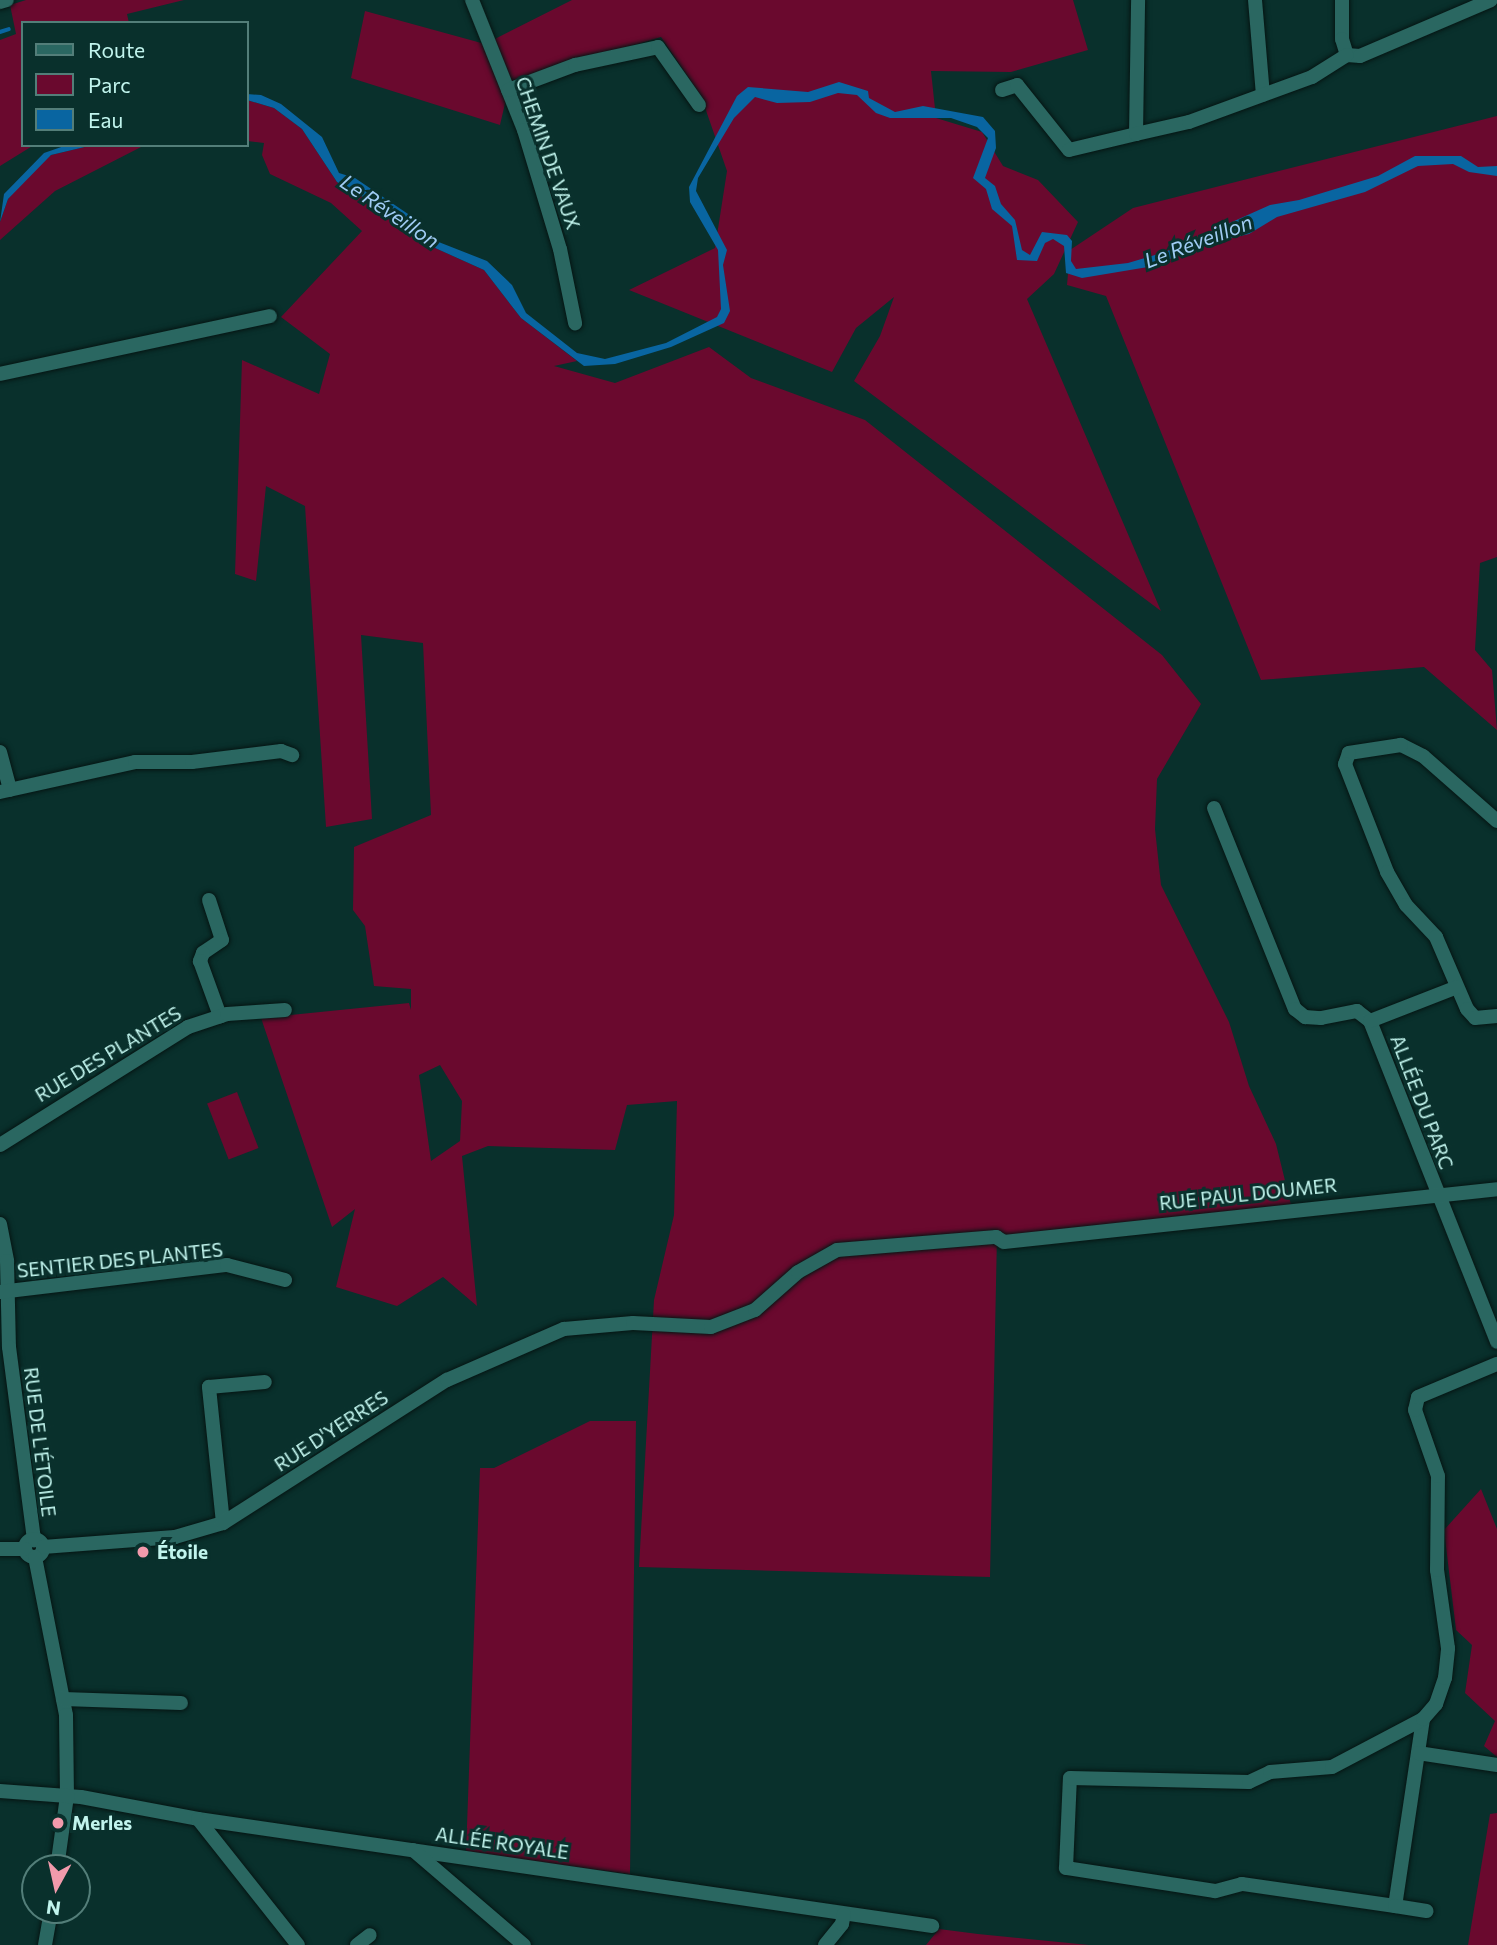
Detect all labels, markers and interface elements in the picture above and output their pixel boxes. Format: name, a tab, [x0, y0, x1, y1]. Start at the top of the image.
legend	[21, 21, 248, 147]
text: Route	[88, 37, 145, 62]
text: Parc	[88, 72, 131, 97]
street label: CHEMIN DE VAUX	[511, 74, 585, 232]
text: Eau	[88, 107, 123, 132]
water label: Le Réveillon	[336, 169, 444, 253]
water label: Le Réveillon	[1140, 209, 1256, 273]
street label: RUE DES PLANTES	[31, 1001, 185, 1107]
street label: ALLÉE DU PARC	[1386, 1032, 1458, 1172]
street label: RUE PAUL DOUMER	[1158, 1173, 1338, 1215]
street label: SENTIER DES PLANTES	[16, 1238, 224, 1282]
street label: RUE DE L'ÉTOILE	[20, 1366, 60, 1518]
street label: RUE D'YERRES	[270, 1386, 392, 1476]
place label: Étoile	[157, 1541, 208, 1563]
marker: Étoile	[135, 1544, 151, 1560]
place label: Merles	[72, 1812, 132, 1834]
marker: Merles	[50, 1815, 66, 1831]
street label: ALLÉE ROYALE	[434, 1822, 570, 1864]
north arrow	[21, 1854, 91, 1924]
text: N	[45, 1896, 62, 1921]

